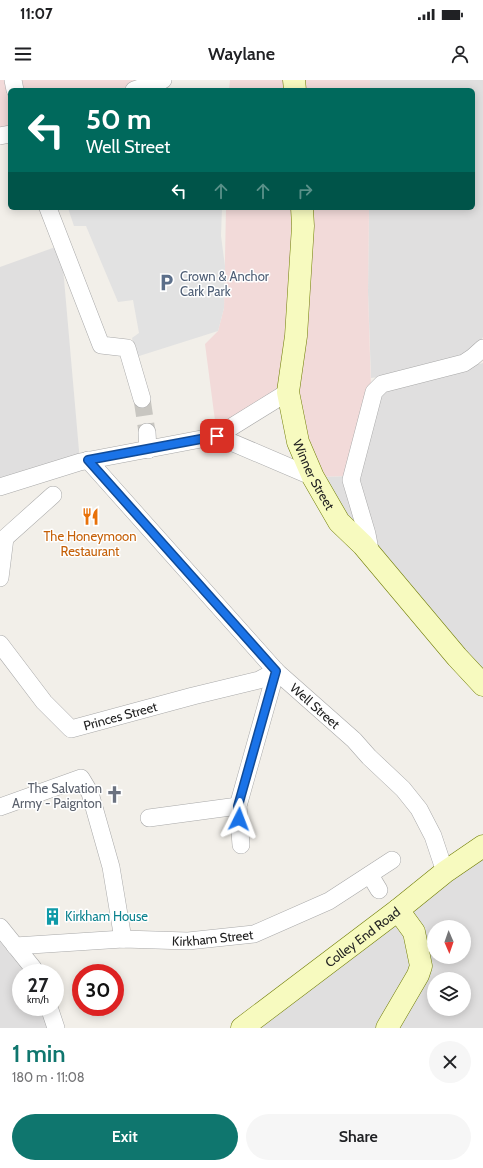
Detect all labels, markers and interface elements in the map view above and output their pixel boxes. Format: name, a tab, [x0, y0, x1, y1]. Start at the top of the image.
text: 11:07	[20, 5, 53, 23]
icon: menu	[12, 43, 34, 65]
text: Waylane	[208, 43, 275, 65]
icon: person	[449, 43, 471, 65]
text: 50 m	[86, 102, 151, 136]
icon: left	[20, 104, 72, 156]
text: Well Street	[86, 136, 170, 158]
icon: left	[168, 180, 190, 202]
icon: ahead	[210, 180, 232, 202]
icon: ahead	[252, 180, 274, 202]
icon: right	[294, 180, 316, 202]
place label: Crown & Anchor Cark Park	[180, 268, 270, 299]
parking icon: Crown & Anchor Cark Park	[157, 273, 177, 293]
pin	[200, 419, 234, 453]
icon: arrive	[206, 425, 228, 447]
street label: Winner Street	[290, 437, 338, 513]
restaurant icon: The Honeymoon Restaurant	[80, 507, 100, 527]
place label: The Honeymoon Restaurant	[43, 528, 137, 559]
street label: Well Street	[287, 680, 344, 732]
street label: Princes Street	[82, 698, 159, 733]
place label: The Salvation Army - Paignton	[12, 780, 102, 811]
church icon: The Salvation Army - Paignton	[105, 785, 125, 805]
position arrow	[218, 798, 260, 840]
street label: Colley End Road	[322, 903, 403, 970]
building icon: Kirkham House	[42, 906, 62, 926]
place label: Kirkham House	[65, 908, 148, 924]
north arrow	[427, 920, 471, 964]
map controls	[427, 920, 471, 1016]
street label: Kirkham Street	[172, 926, 255, 949]
speed limit sign: 30	[72, 964, 124, 1016]
button: layers	[427, 972, 471, 1016]
text: 27	[28, 973, 48, 997]
text: km/h	[27, 993, 49, 1006]
text: 1 min	[12, 1039, 66, 1068]
button: close	[429, 1041, 471, 1083]
text: 180 m · 11:08	[12, 1069, 85, 1085]
button: Exit	[12, 1114, 238, 1160]
button: Share	[246, 1114, 471, 1160]

